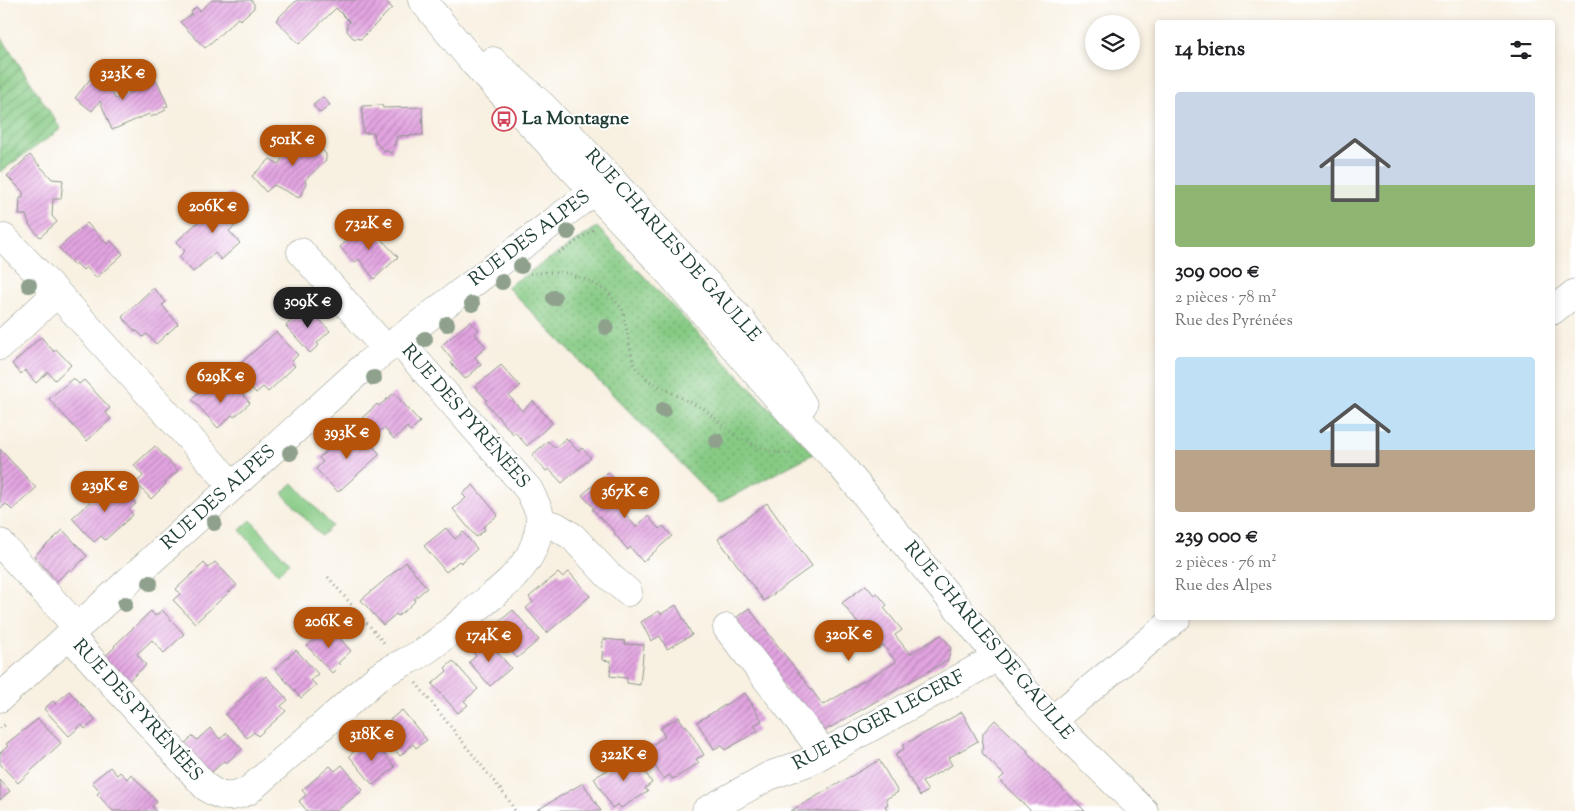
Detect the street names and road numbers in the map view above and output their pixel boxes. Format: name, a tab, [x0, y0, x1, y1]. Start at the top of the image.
street label: RUE CHARLES DE GAULLE	[578, 143, 767, 349]
street label: RUE DES ALPES	[464, 184, 596, 294]
street label: RUE DES PYRÉNÉES	[395, 339, 535, 495]
street label: RUE DES ALPES	[156, 439, 282, 557]
street label: RUE CHARLES DE GAULLE	[897, 536, 1080, 746]
street label: RUE DES PYRÉNÉES	[66, 634, 208, 788]
street label: RUE ROGER LECERF	[788, 664, 970, 778]

